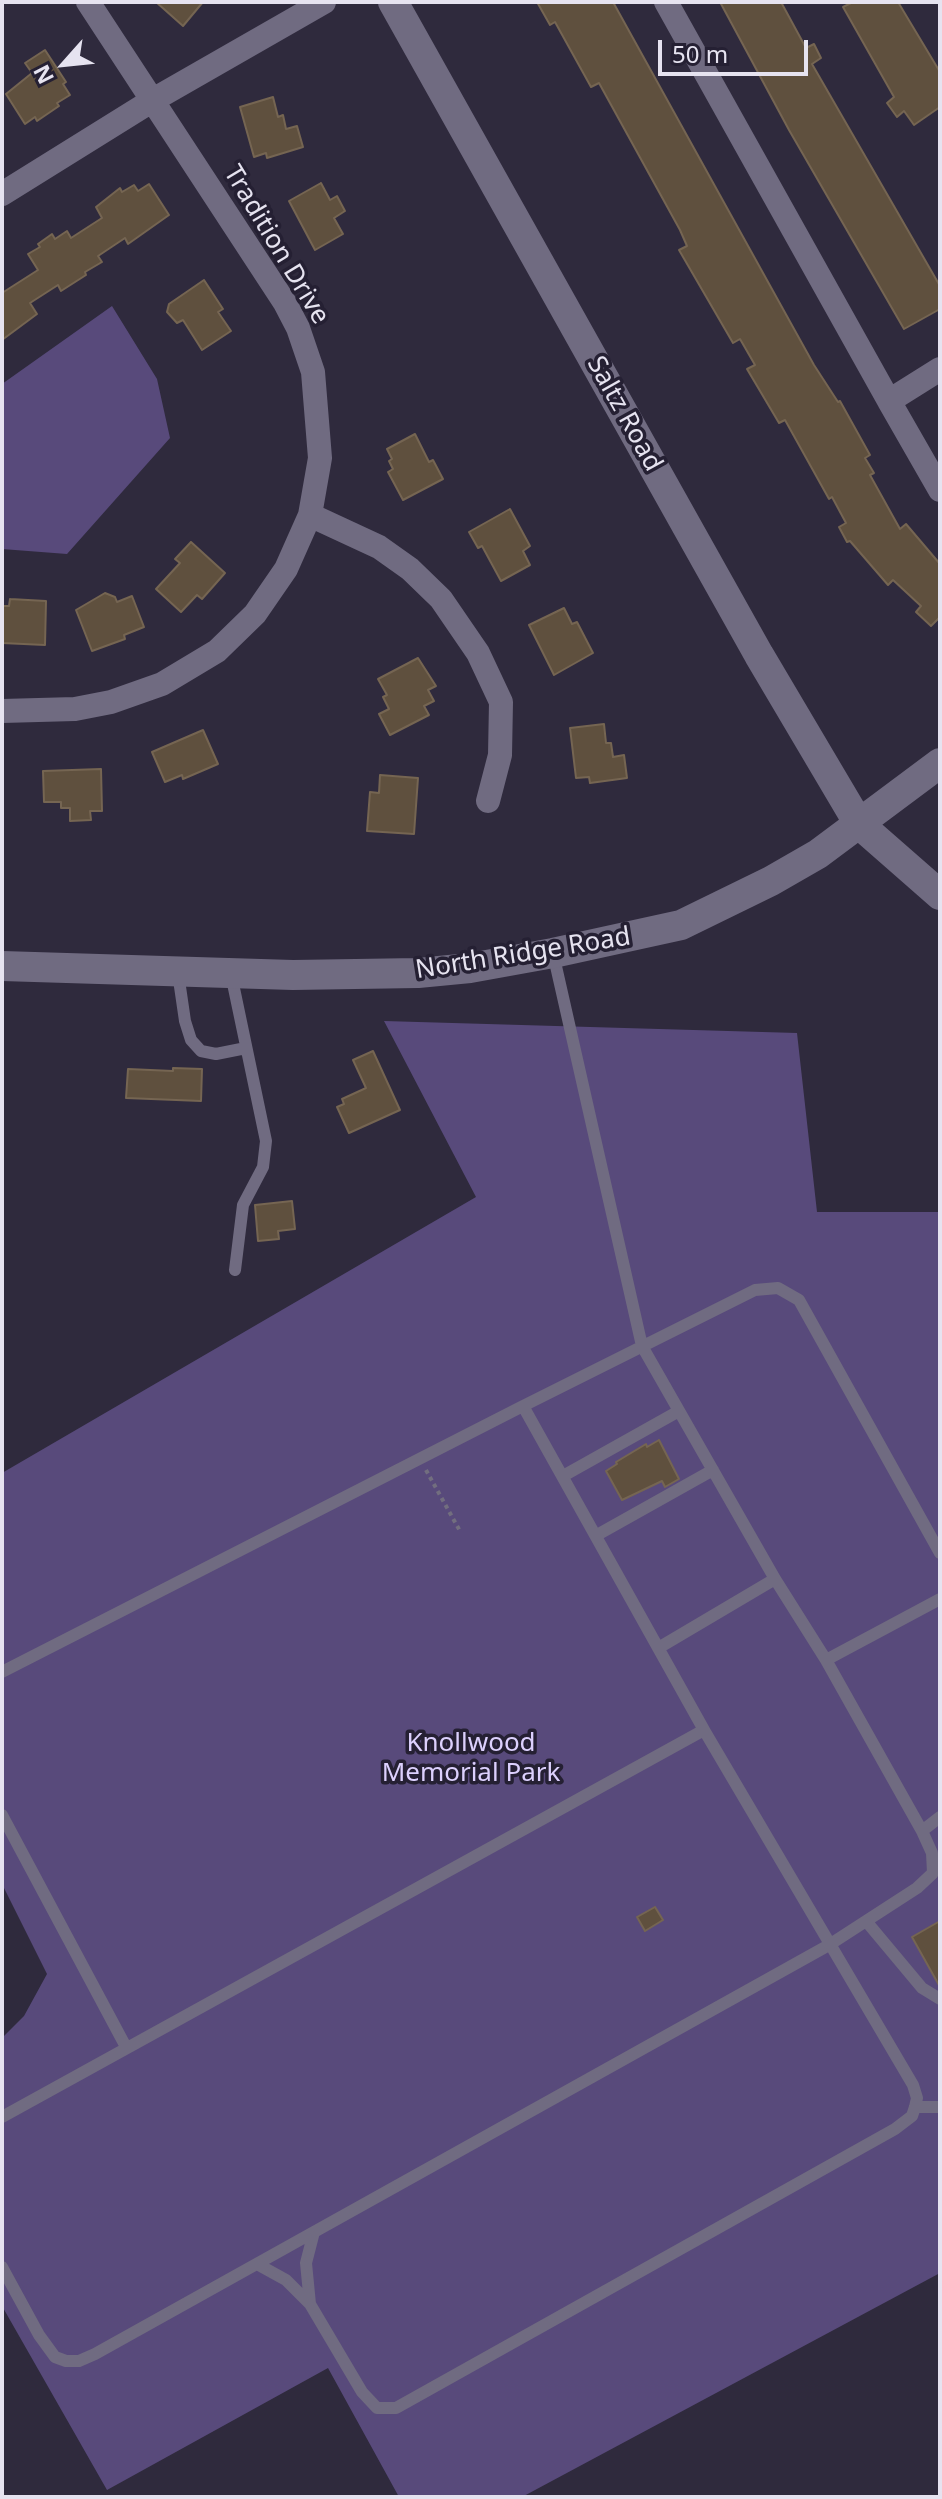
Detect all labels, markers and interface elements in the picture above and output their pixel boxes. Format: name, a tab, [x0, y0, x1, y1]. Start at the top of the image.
north arrow	[24, 24, 104, 104]
scale bar	[662, 24, 812, 74]
text: 50 m	[672, 37, 728, 70]
text: N	[25, 60, 60, 90]
street label: Tradition Drive	[216, 160, 336, 330]
street label: Saltz Road	[580, 351, 668, 477]
street label: North Ridge Road	[413, 922, 633, 986]
park label: Knollwood Memorial Park	[382, 1728, 560, 1790]

